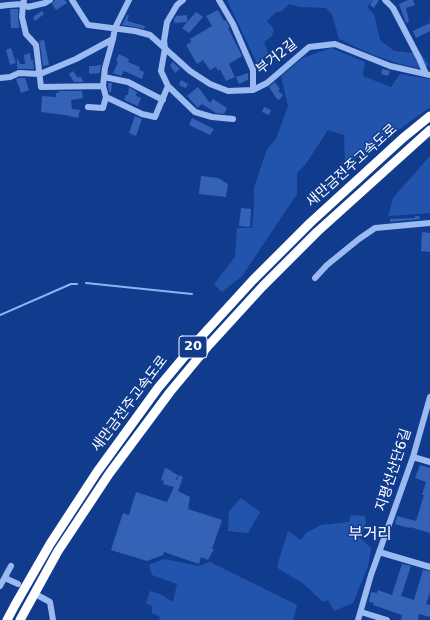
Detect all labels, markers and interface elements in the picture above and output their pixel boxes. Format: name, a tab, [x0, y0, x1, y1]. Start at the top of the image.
street label: 부거2길	[253, 36, 301, 78]
street label: 새만금전주고속도로	[303, 121, 401, 211]
road number: 20	[179, 336, 207, 358]
street label: 새만금전주고속도로	[88, 353, 172, 455]
street label: 지평선산단6길	[373, 426, 415, 514]
district label: 부거리	[348, 525, 392, 545]

